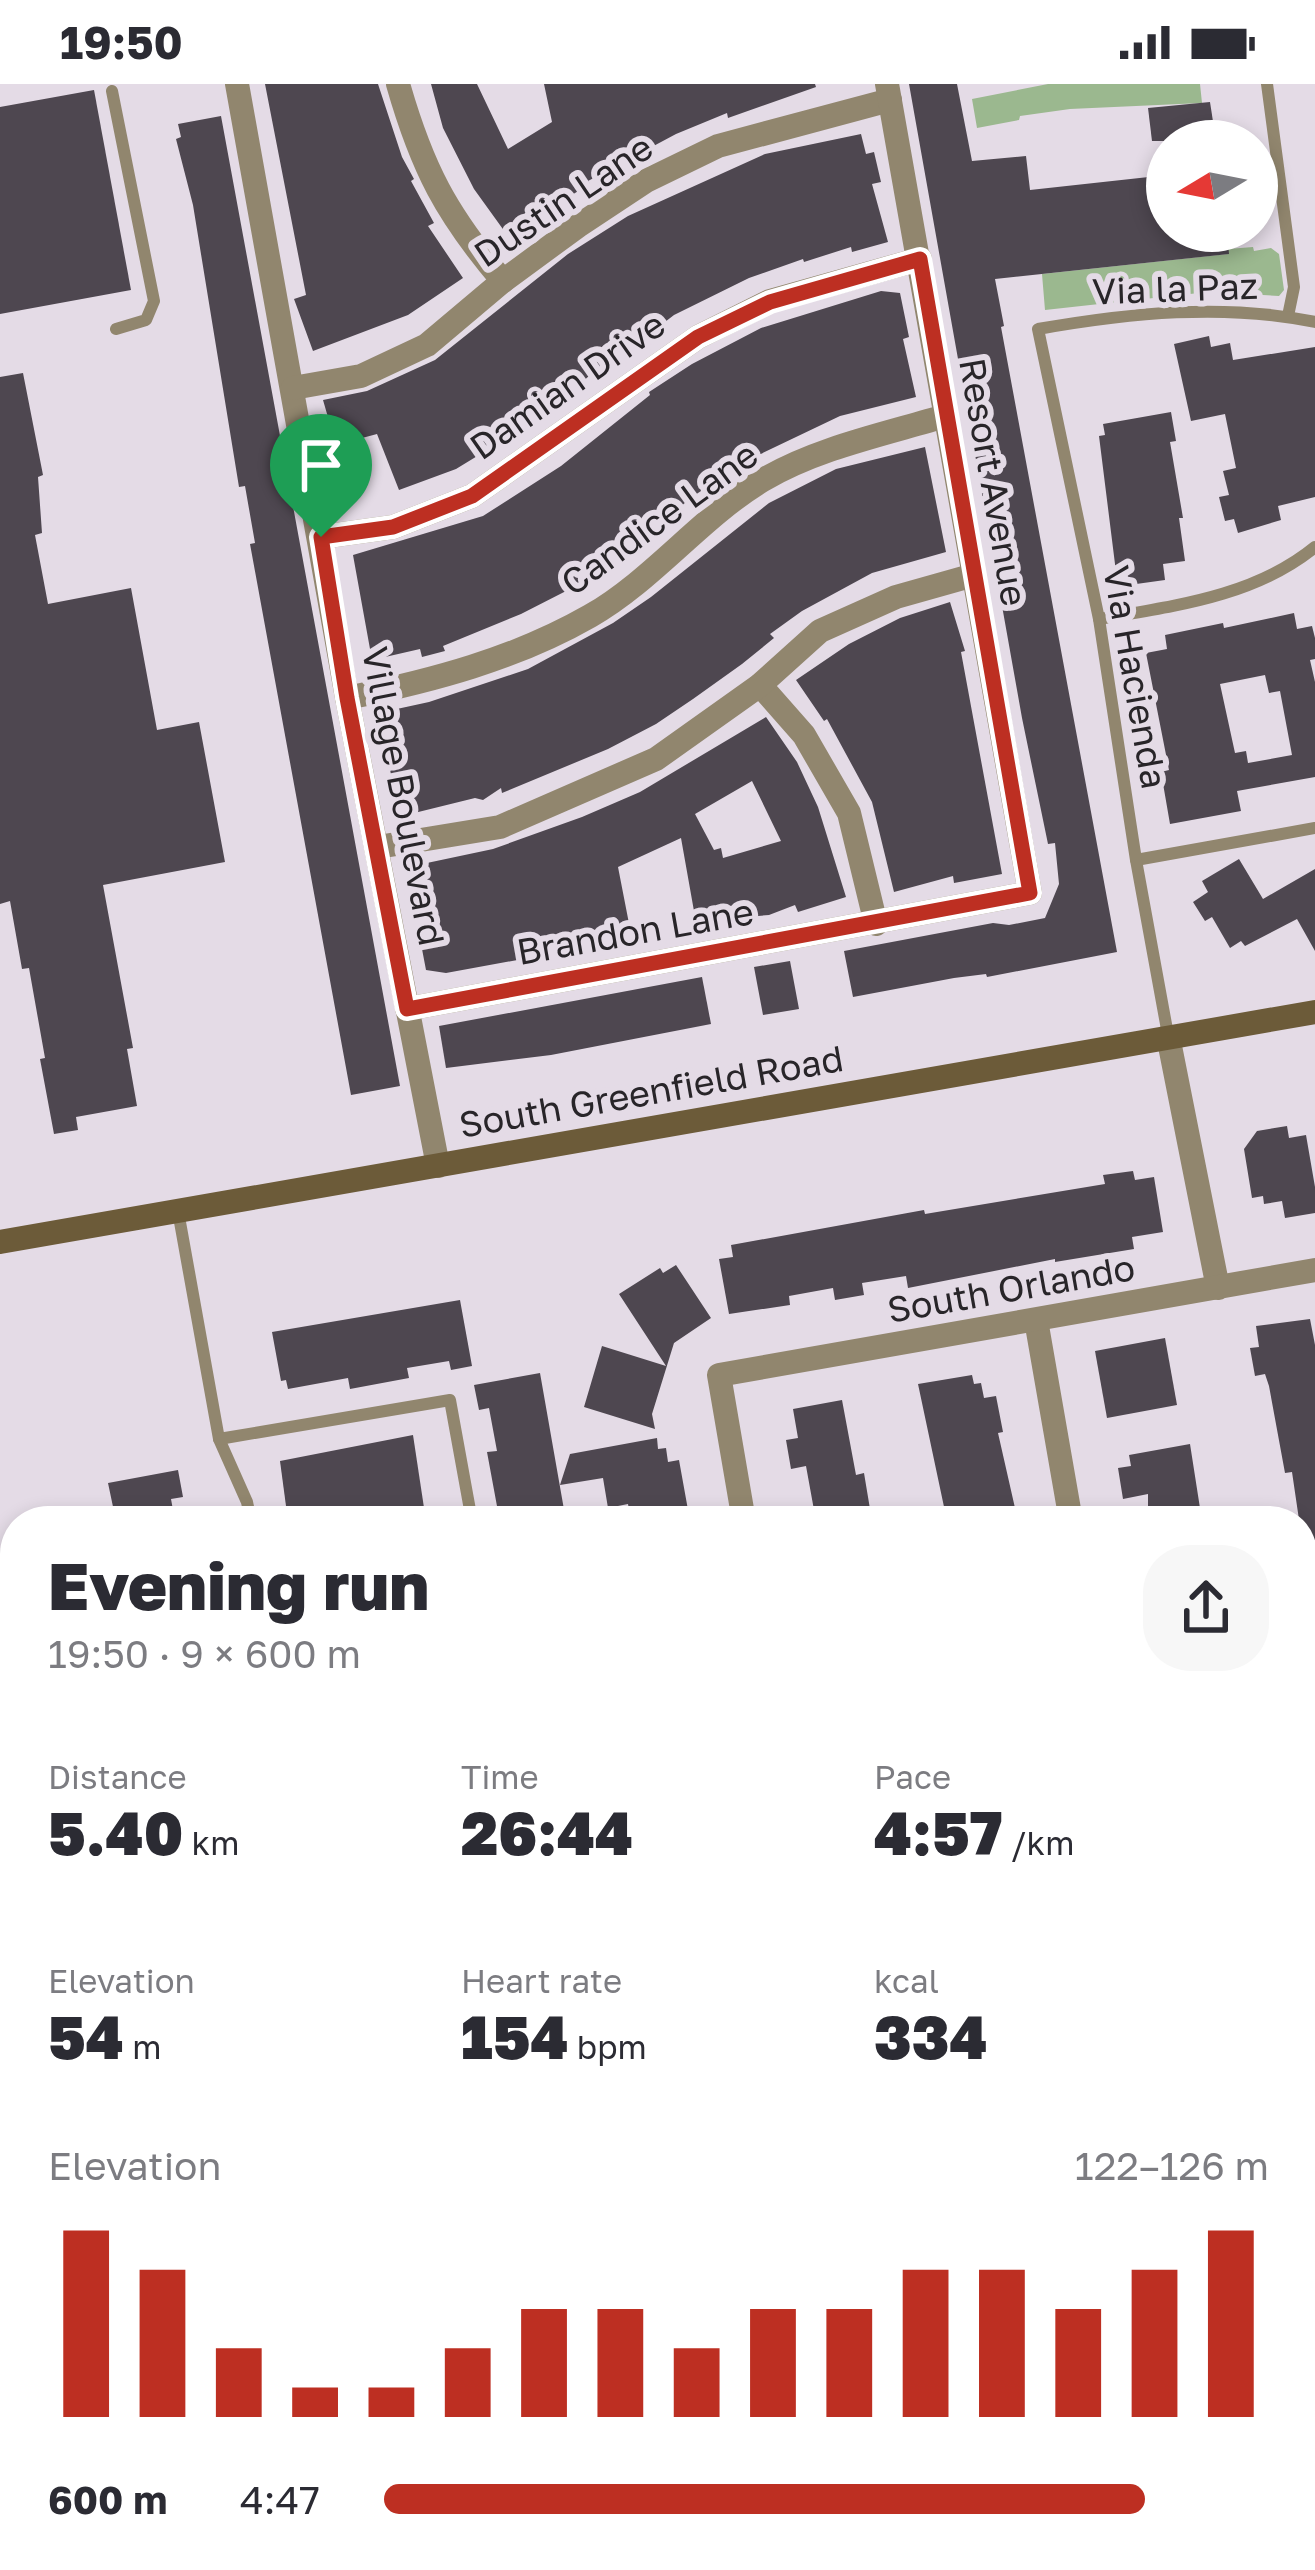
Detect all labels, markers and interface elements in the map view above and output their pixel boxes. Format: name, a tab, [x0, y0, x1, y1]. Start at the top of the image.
text: 19:50	[60, 15, 183, 69]
north arrow	[1146, 120, 1278, 252]
map controls	[1146, 120, 1278, 252]
street label: Dustin Lane	[466, 125, 660, 275]
street label: Via la Paz	[1091, 264, 1259, 312]
street label: Damian Drive	[461, 302, 673, 468]
street label: Resort Avenue	[951, 355, 1037, 609]
pin	[270, 414, 372, 537]
icon: arrive	[288, 432, 354, 498]
street label: Candice Lane	[552, 432, 766, 604]
street label: Via Hacienda	[1095, 562, 1177, 792]
street label: Village Boulevard	[354, 643, 454, 949]
street label: Brandon Lane	[513, 889, 757, 973]
street label: South Greenfield Road	[456, 1036, 846, 1146]
street label: South Orlando	[884, 1245, 1138, 1331]
text: Evening run	[48, 1545, 429, 1625]
button: share	[1143, 1545, 1269, 1671]
text: 19:50 · 9 × 600 m	[48, 1630, 361, 1677]
text: Distance	[48, 1757, 187, 1796]
text: Time	[461, 1757, 539, 1796]
text: Pace	[874, 1757, 951, 1796]
text: 5.40	[48, 1796, 183, 1868]
text: 26:44	[461, 1796, 633, 1868]
text: 4:57	[874, 1796, 1003, 1868]
text: km	[183, 1823, 239, 1862]
text: /km	[1003, 1823, 1074, 1862]
text: Elevation	[48, 1961, 195, 2000]
text: Heart rate	[461, 1961, 622, 2000]
text: kcal	[874, 1961, 939, 2000]
text: 54	[48, 2000, 124, 2072]
text: 154	[461, 2000, 569, 2072]
text: 334	[874, 2000, 988, 2072]
text: m	[124, 2027, 161, 2066]
text: bpm	[569, 2027, 647, 2066]
text: Elevation	[48, 2142, 221, 2189]
text: 122–126 m	[1075, 2142, 1269, 2189]
text: 600 m	[48, 2476, 167, 2523]
text: 4:47	[240, 2476, 320, 2523]

